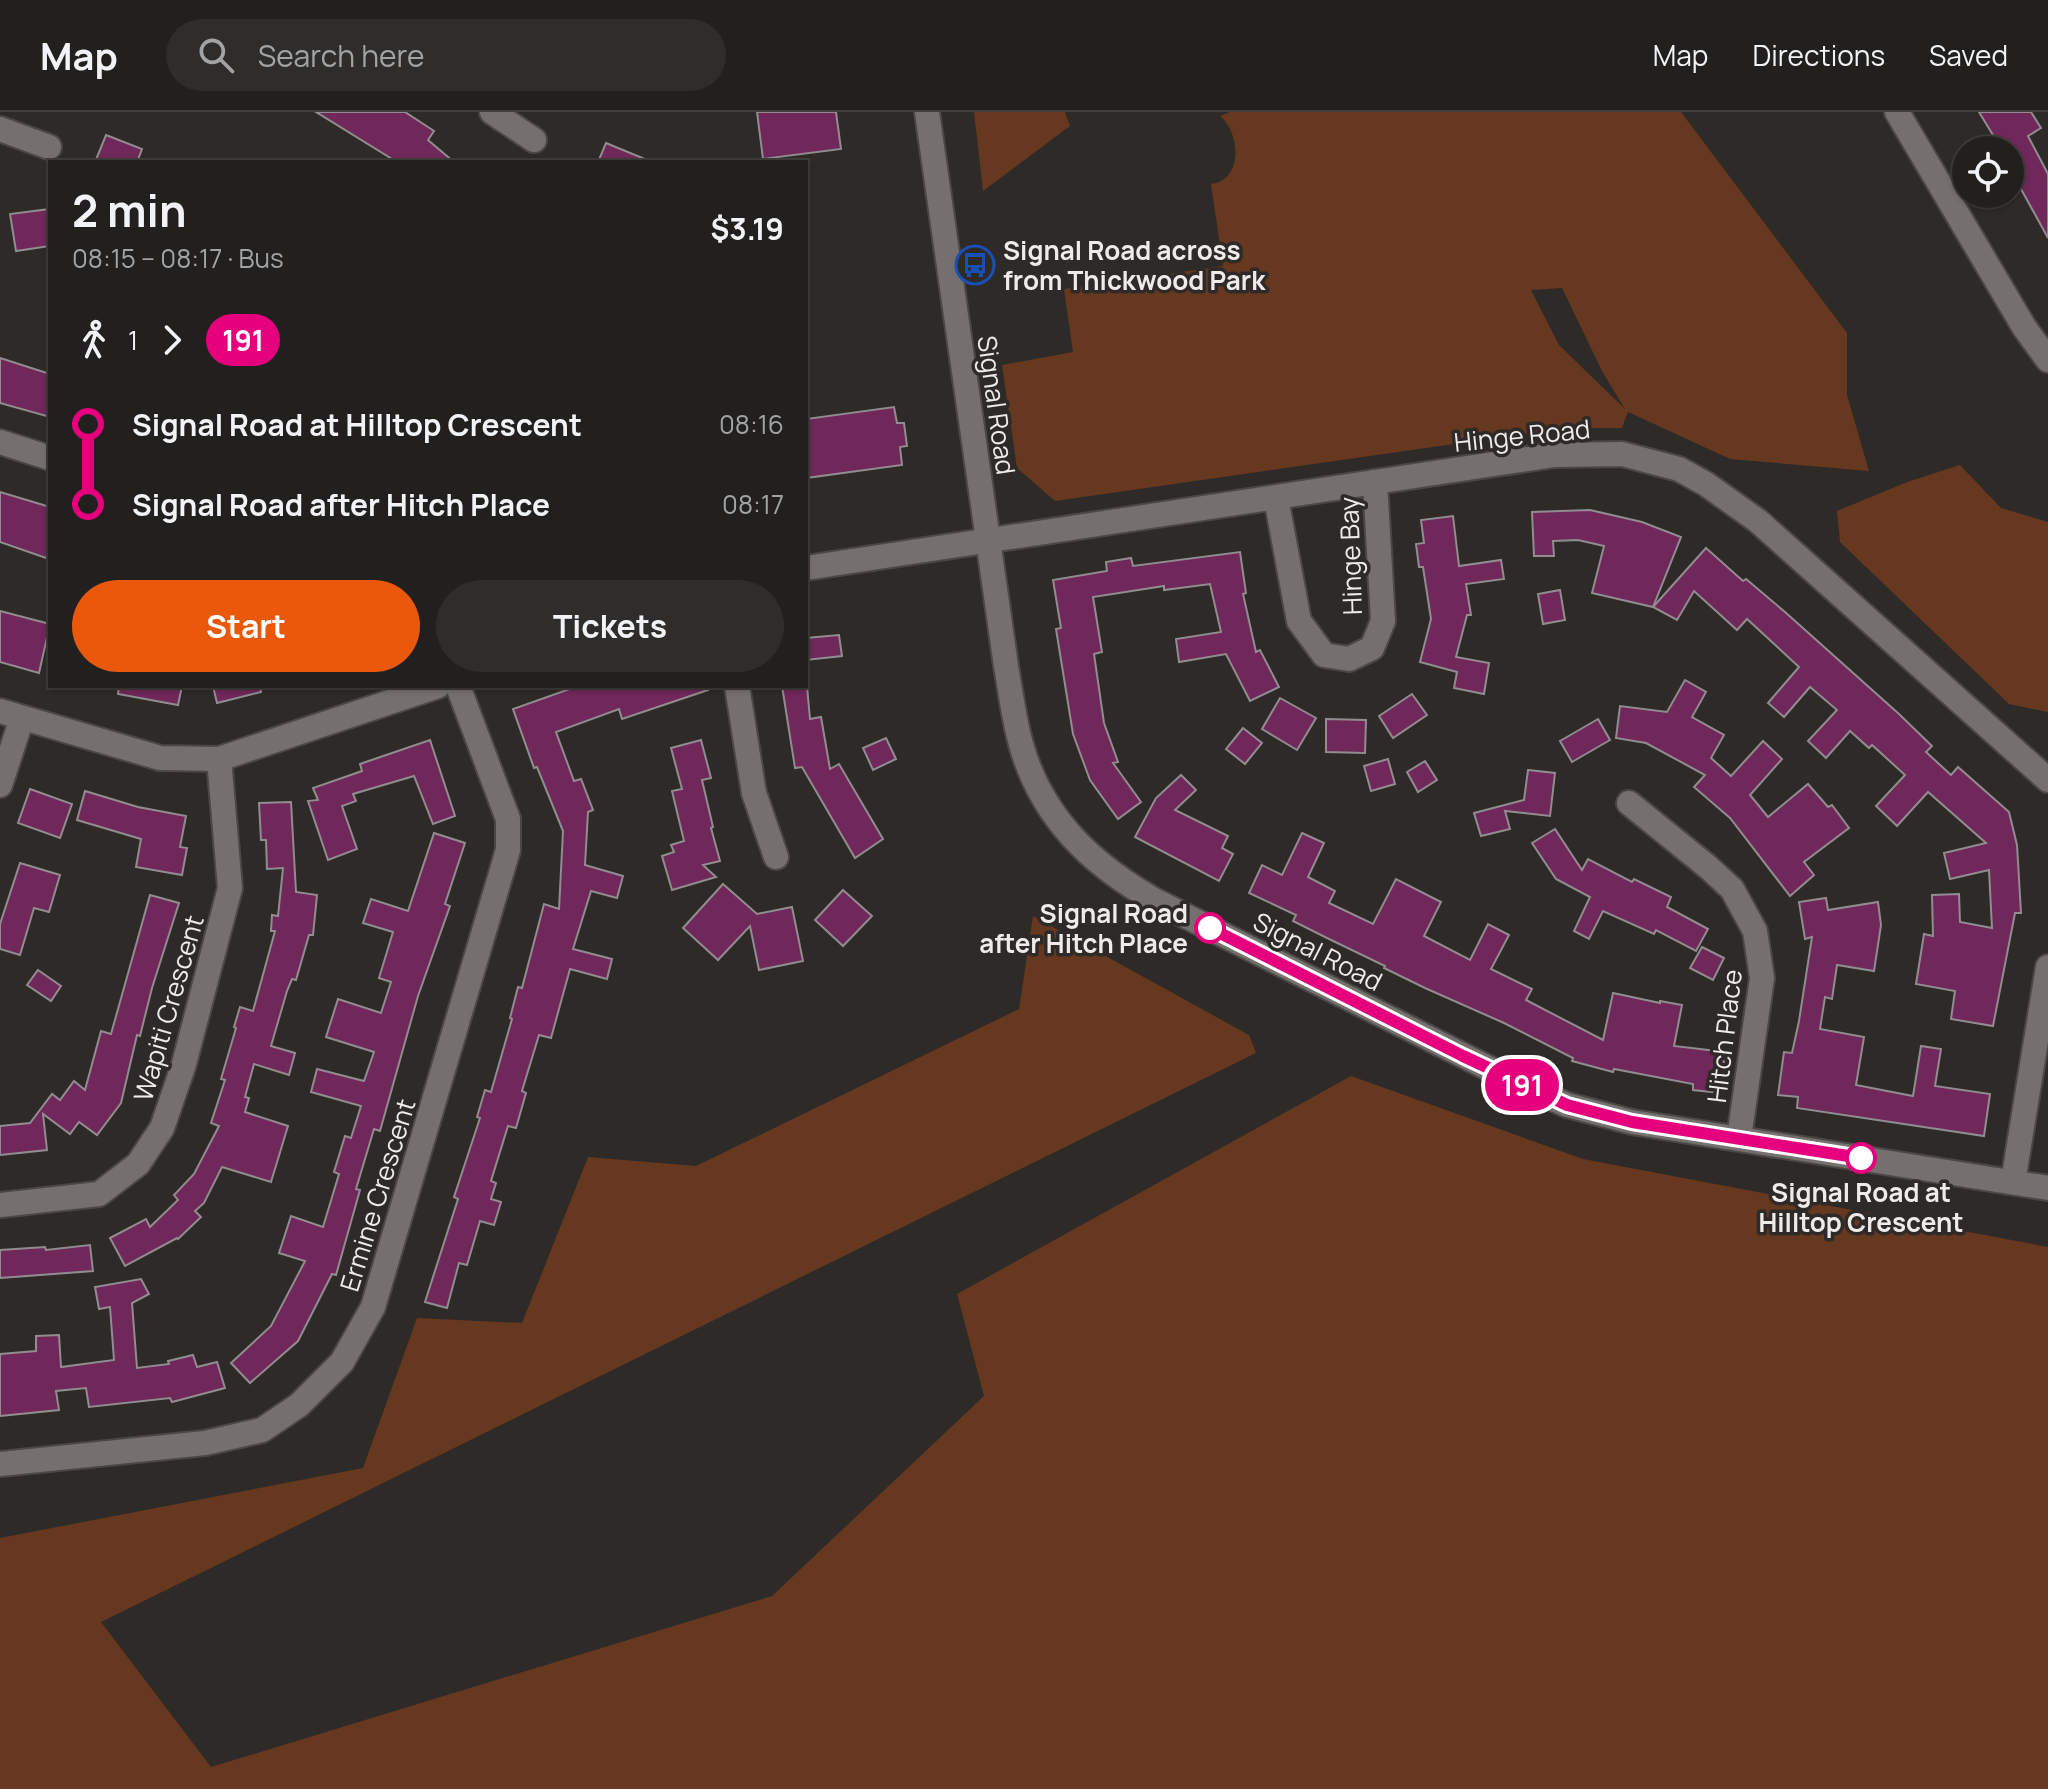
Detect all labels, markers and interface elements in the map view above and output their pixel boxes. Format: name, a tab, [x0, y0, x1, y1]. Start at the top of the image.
search box	[166, 19, 726, 91]
text: Map	[40, 29, 118, 81]
icon: search	[194, 33, 238, 77]
text: Search here	[258, 35, 425, 76]
text: Map	[1653, 36, 1708, 74]
text: Directions	[1752, 36, 1885, 74]
text: Saved	[1929, 36, 2008, 74]
map controls	[1952, 136, 2024, 208]
button: locate	[1952, 136, 2024, 208]
text: 2 min	[72, 180, 186, 240]
text: $3.19	[710, 208, 784, 249]
place label: Signal Road across from Thickwood Park	[1003, 232, 1266, 298]
text: 08:15 – 08:17 · Bus	[72, 240, 284, 276]
bus stop icon: Signal Road across from Thickwood Park	[954, 244, 996, 286]
icon: walk	[72, 318, 116, 362]
icon: forward	[150, 318, 194, 362]
text: 191	[222, 321, 264, 359]
text: 1	[128, 322, 138, 358]
street label: Signal Road	[969, 333, 1025, 477]
text: Signal Road at Hilltop Crescent	[132, 404, 582, 445]
text: 08:16	[719, 406, 784, 442]
street label: Hinge Road	[1452, 410, 1592, 460]
text: Signal Road after Hitch Place	[132, 484, 550, 525]
text: 08:17	[722, 486, 784, 522]
street label: Hinge Bay	[1330, 496, 1370, 616]
button: Start	[72, 580, 420, 672]
button: Tickets	[436, 580, 784, 672]
place label: Signal Road after Hitch Place	[979, 895, 1188, 961]
street label: Signal Road	[1247, 903, 1389, 999]
street label: Wapiti Crescent	[124, 911, 212, 1105]
marker: Signal Road after Hitch Place	[1195, 913, 1225, 943]
street label: Hitch Place	[1698, 967, 1750, 1105]
line badge: 191	[1476, 1059, 1568, 1111]
text: 191	[1501, 1066, 1543, 1104]
street label: Ermine Crescent	[331, 1094, 423, 1296]
marker: Signal Road at Hilltop Crescent	[1846, 1143, 1876, 1173]
place label: Signal Road at Hilltop Crescent	[1759, 1174, 1963, 1240]

